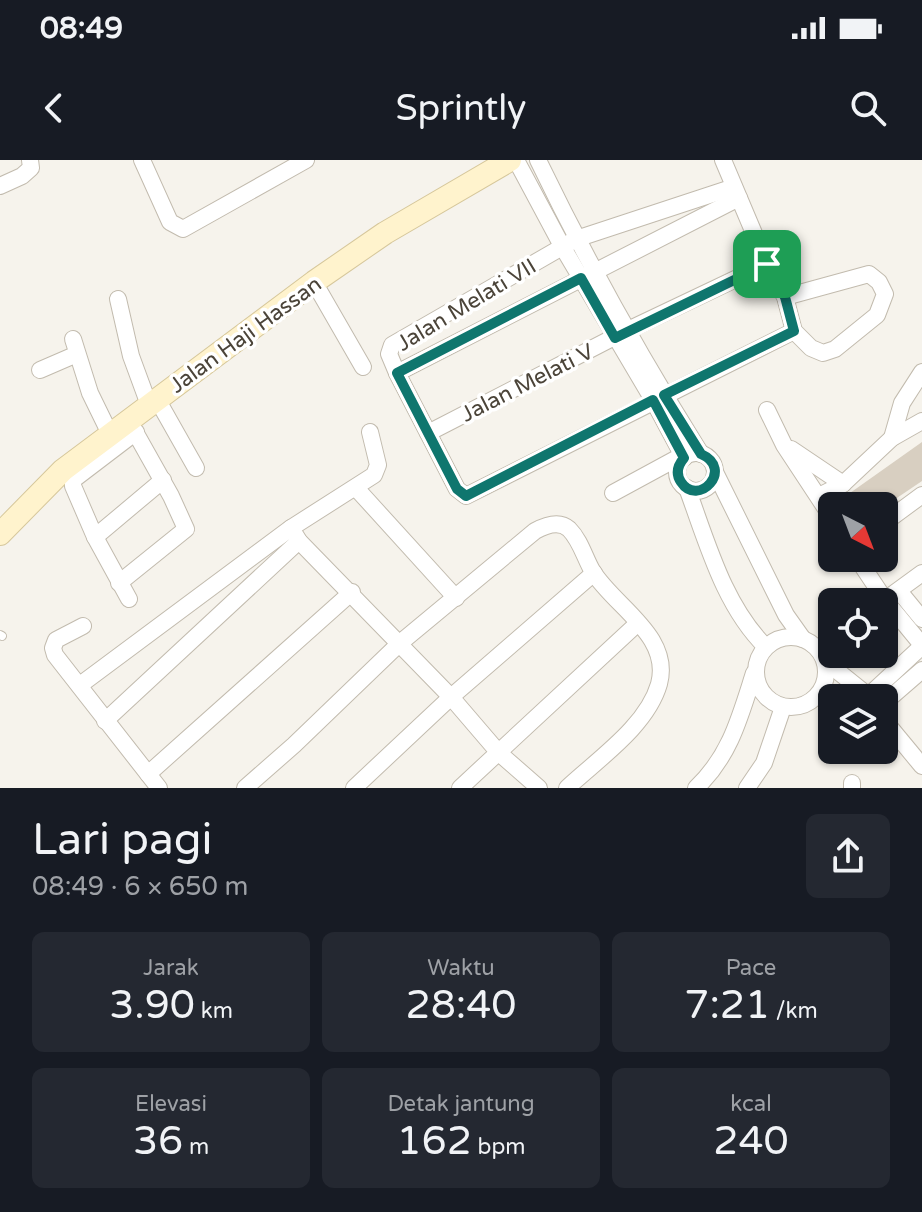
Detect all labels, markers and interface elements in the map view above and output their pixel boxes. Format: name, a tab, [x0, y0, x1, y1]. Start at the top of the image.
text: 08:49	[40, 10, 123, 47]
icon: back	[32, 86, 76, 130]
icon: search	[846, 86, 890, 130]
text: Sprintly	[396, 87, 526, 130]
pin	[733, 230, 801, 298]
icon: arrive	[745, 242, 789, 286]
street label: Jalan Melati VII	[392, 253, 541, 357]
street label: Jalan Haji Hassan	[165, 271, 327, 399]
street label: Jalan Melati V	[457, 338, 598, 427]
north arrow	[818, 492, 898, 572]
map controls	[818, 492, 898, 764]
button: locate	[818, 588, 898, 668]
button: layers	[818, 684, 898, 764]
text: Lari pagi	[32, 814, 213, 867]
button: share	[806, 814, 890, 898]
text: 08:49 · 6 × 650 m	[32, 871, 248, 902]
text: Jarak	[143, 955, 199, 981]
text: Waktu	[427, 955, 495, 981]
text: Pace	[726, 955, 776, 981]
text: 3.90	[109, 981, 195, 1029]
text: 28:40	[406, 981, 516, 1029]
text: 7:21	[684, 981, 770, 1029]
text: km	[195, 998, 233, 1024]
text: /km	[770, 998, 818, 1024]
text: Elevasi	[135, 1091, 207, 1117]
text: Detak jantung	[387, 1091, 535, 1117]
text: kcal	[730, 1091, 772, 1117]
text: 36	[133, 1117, 183, 1165]
text: 162	[396, 1117, 472, 1165]
text: 240	[713, 1117, 789, 1165]
text: m	[183, 1134, 209, 1160]
text: bpm	[472, 1134, 526, 1160]

